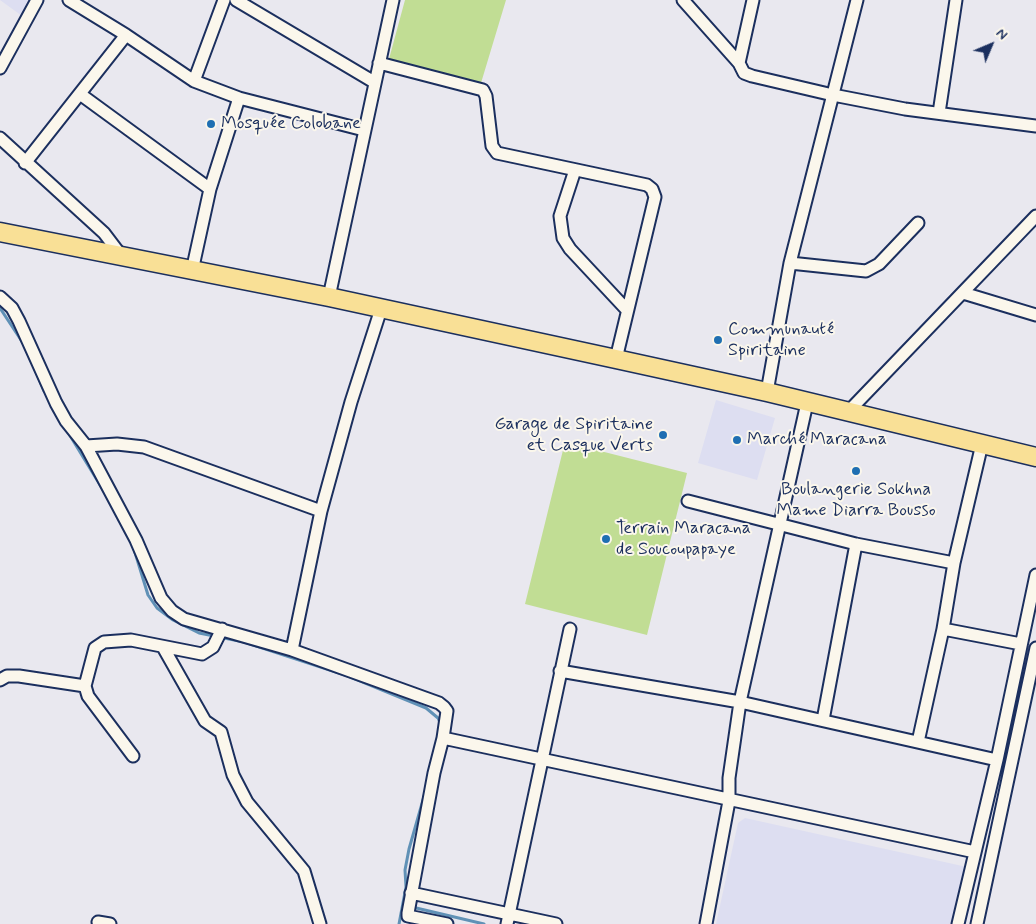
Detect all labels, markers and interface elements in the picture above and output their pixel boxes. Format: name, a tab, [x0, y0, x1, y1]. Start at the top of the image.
north arrow	[966, 20, 1016, 70]
text: N	[992, 25, 1011, 44]
place label: Mosquée Colobane	[221, 113, 361, 135]
marker: Mosquée Colobane	[205, 118, 217, 130]
place label: Communauté Spiritaine	[728, 319, 834, 362]
marker: Communauté Spiritaine	[712, 334, 724, 346]
place label: Garage de Spiritaine et Casque Verts	[494, 414, 653, 456]
marker: Garage de Spiritaine et Casque Verts	[657, 429, 669, 441]
place label: Marché Maracana	[747, 429, 887, 451]
marker: Marché Maracana	[731, 434, 743, 446]
marker: Boulangerie Sokhna Mame Diarra Bousso	[850, 465, 862, 477]
place label: Boulangerie Sokhna Mame Diarra Bousso	[776, 479, 936, 522]
place label: Terrain Maracana de Soucoupapaye	[616, 518, 751, 560]
marker: Terrain Maracana de Soucoupapaye	[600, 533, 612, 545]

